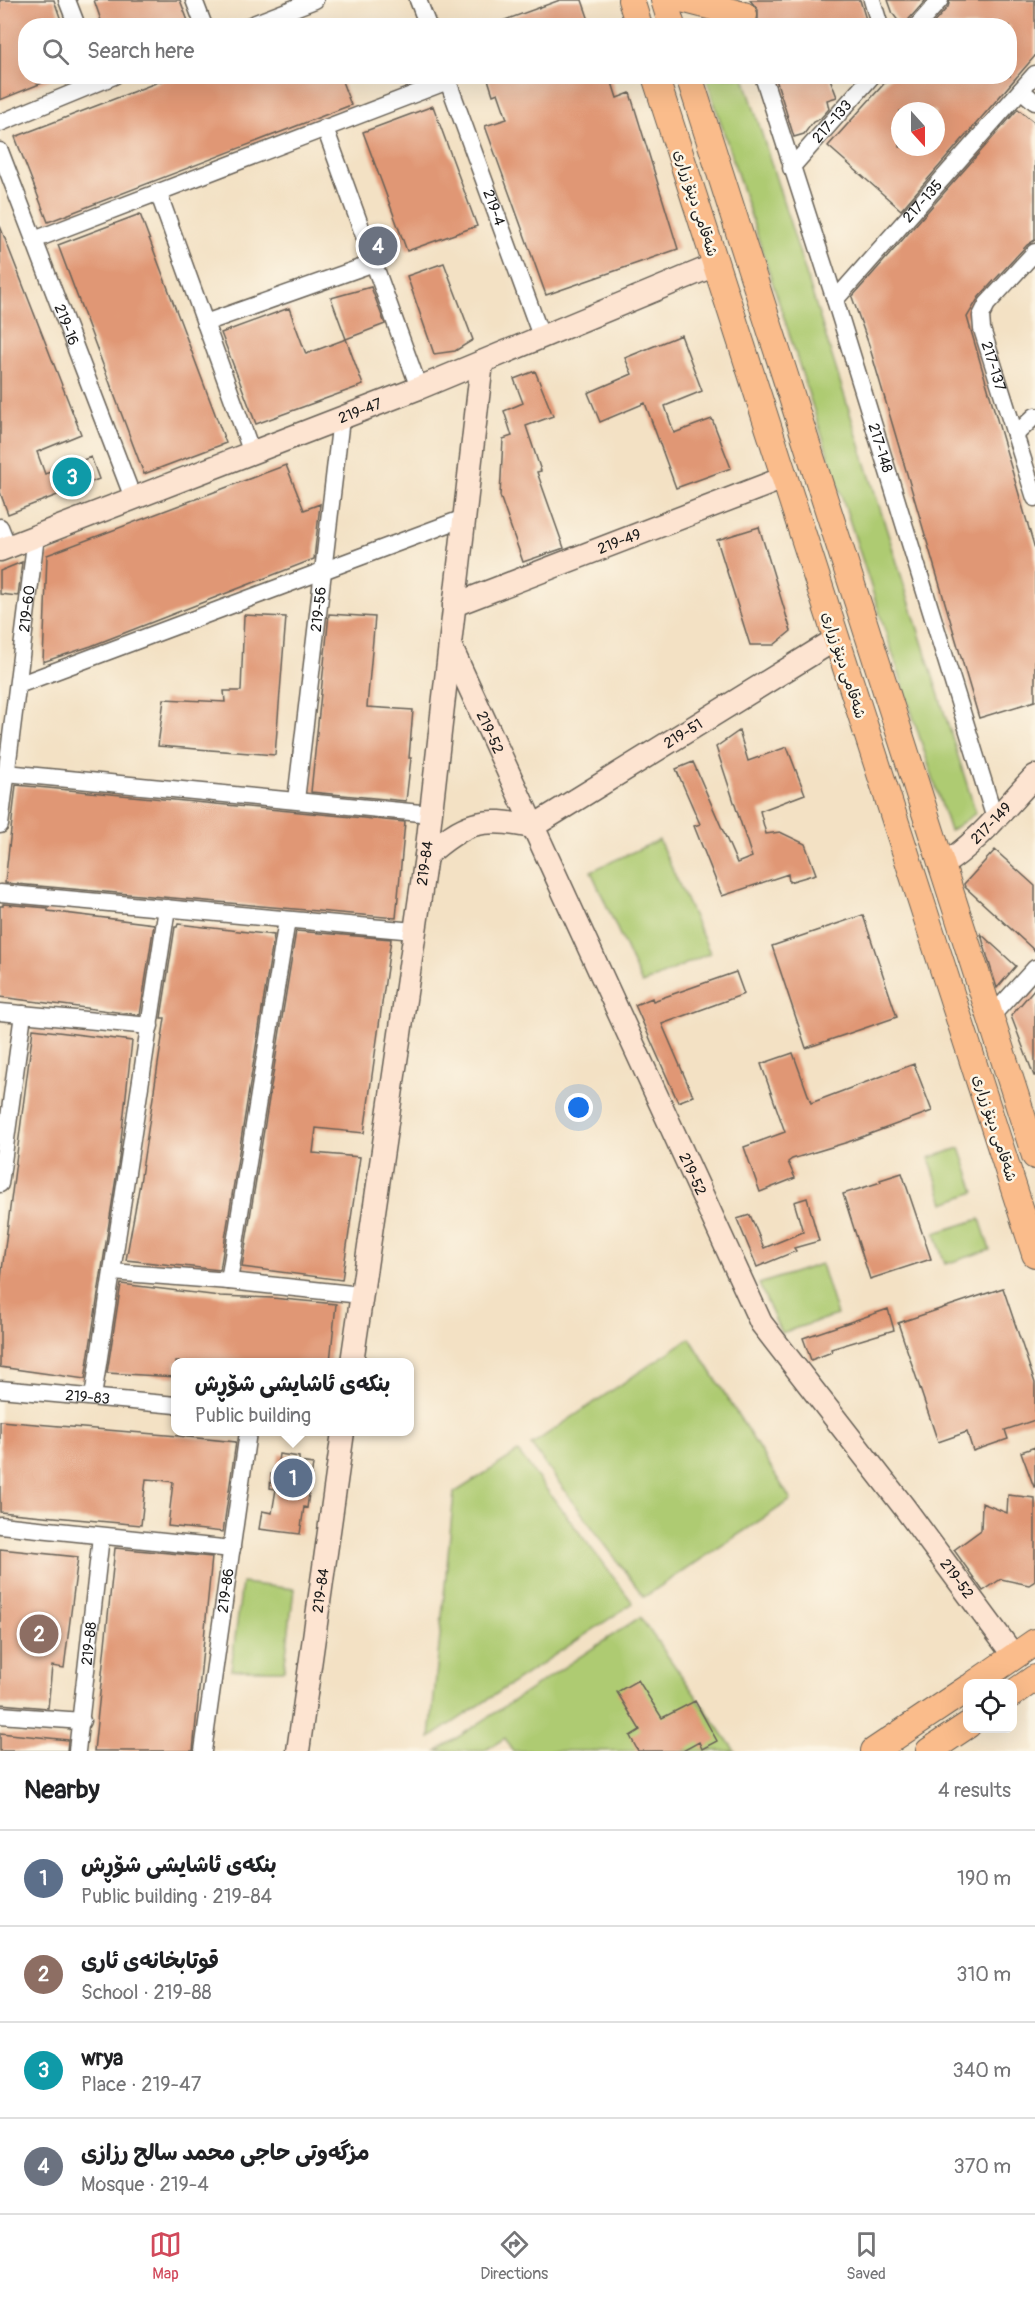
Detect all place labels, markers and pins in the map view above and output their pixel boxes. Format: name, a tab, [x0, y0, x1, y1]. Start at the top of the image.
pin: 4	[358, 224, 398, 268]
pin: 3	[52, 454, 92, 500]
pin: 1	[274, 1456, 312, 1500]
pin: 2	[20, 1612, 58, 1656]

